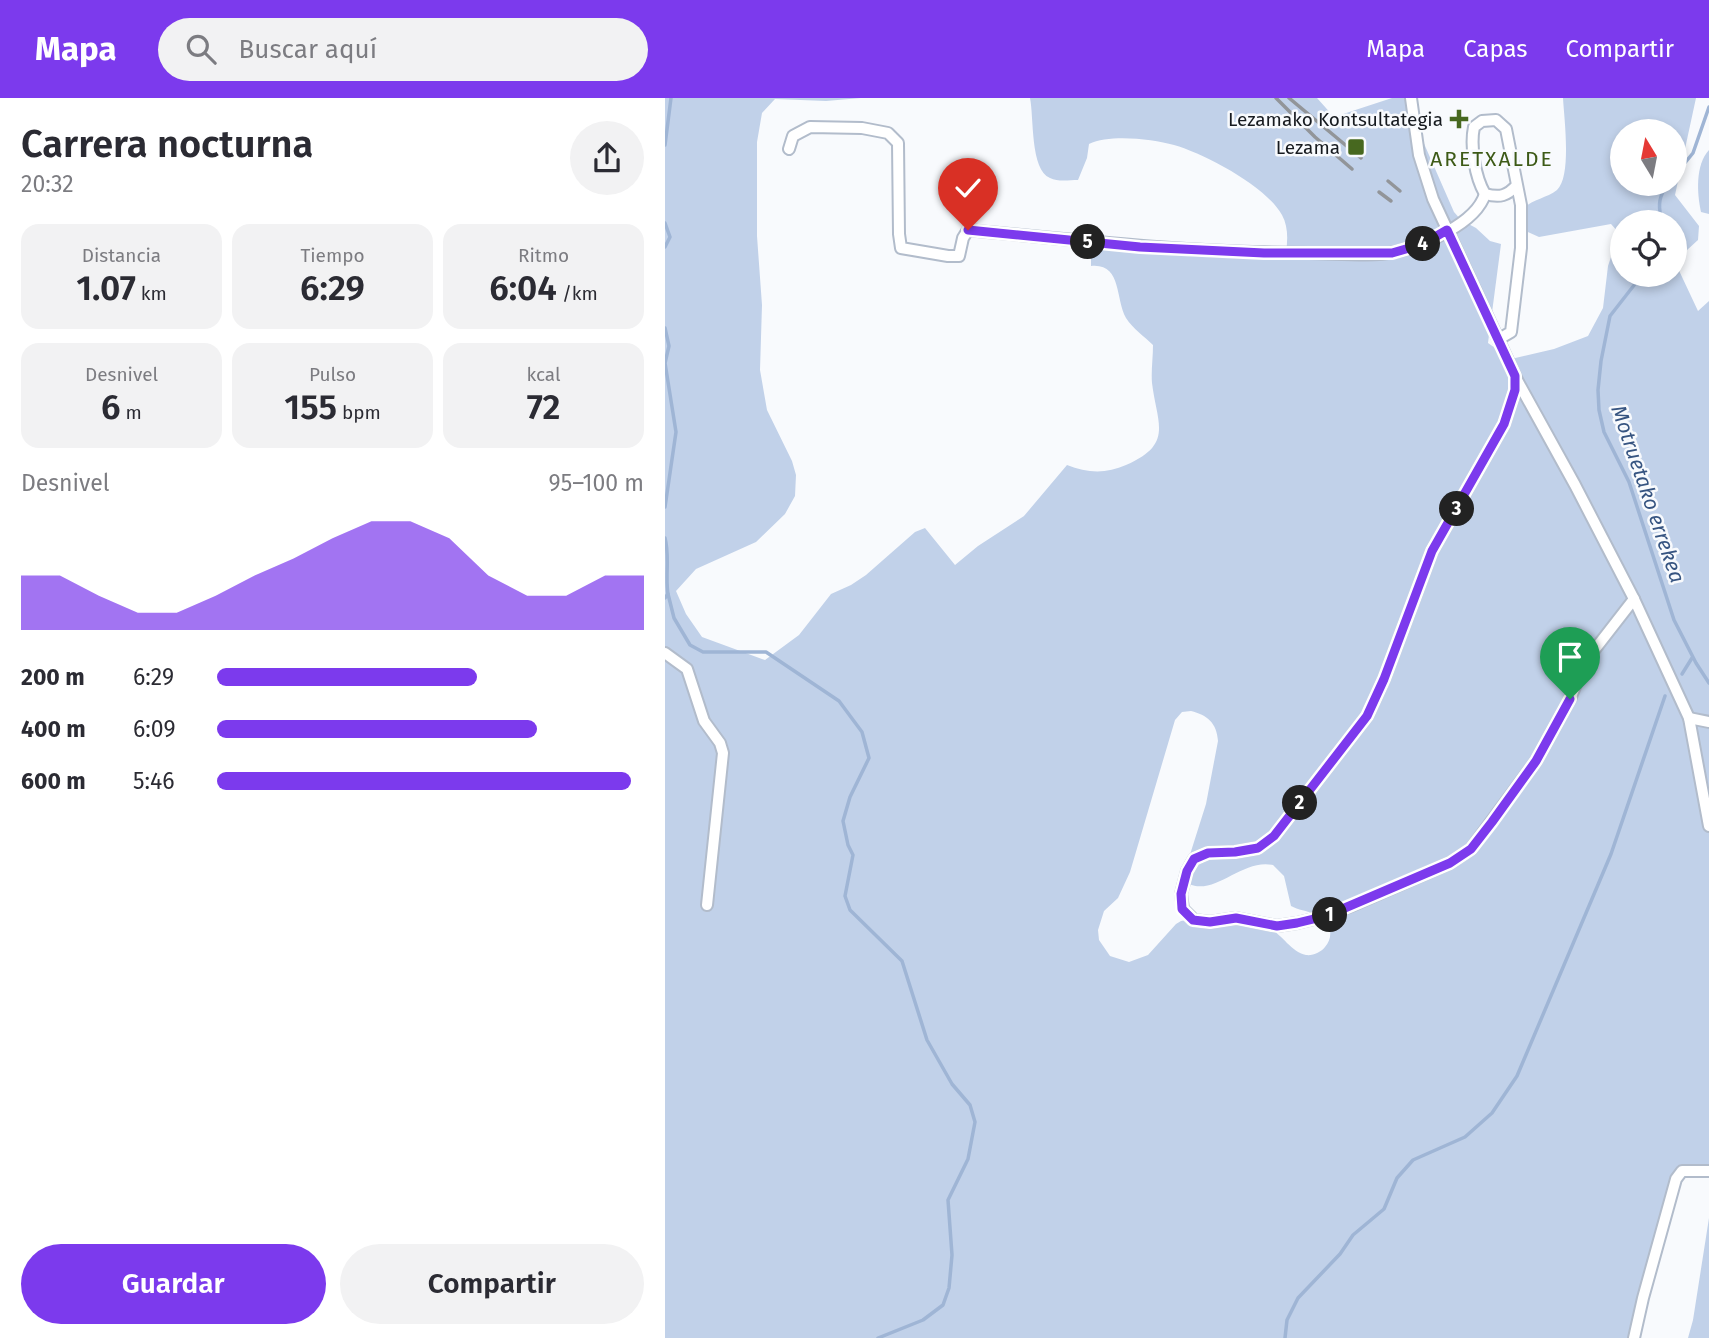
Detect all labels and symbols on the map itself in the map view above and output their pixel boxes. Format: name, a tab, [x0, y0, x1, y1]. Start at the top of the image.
place label: Lezamako Kontsultategia	[1228, 108, 1443, 131]
marker: Lezamako Kontsultategia	[1449, 109, 1469, 129]
north arrow	[1610, 119, 1687, 196]
place label: Lezama	[1276, 136, 1340, 159]
marker: Lezama	[1346, 137, 1366, 157]
district label: ARETXALDE	[1430, 146, 1554, 172]
pin	[938, 158, 998, 230]
pin: 5	[1071, 225, 1105, 260]
pin: 4	[1405, 226, 1441, 262]
water label: Motruetako errekea	[1605, 402, 1691, 586]
pin: 3	[1439, 492, 1475, 526]
pin	[1540, 627, 1600, 699]
pin: 2	[1283, 786, 1317, 820]
pin: 1	[1313, 898, 1347, 932]

